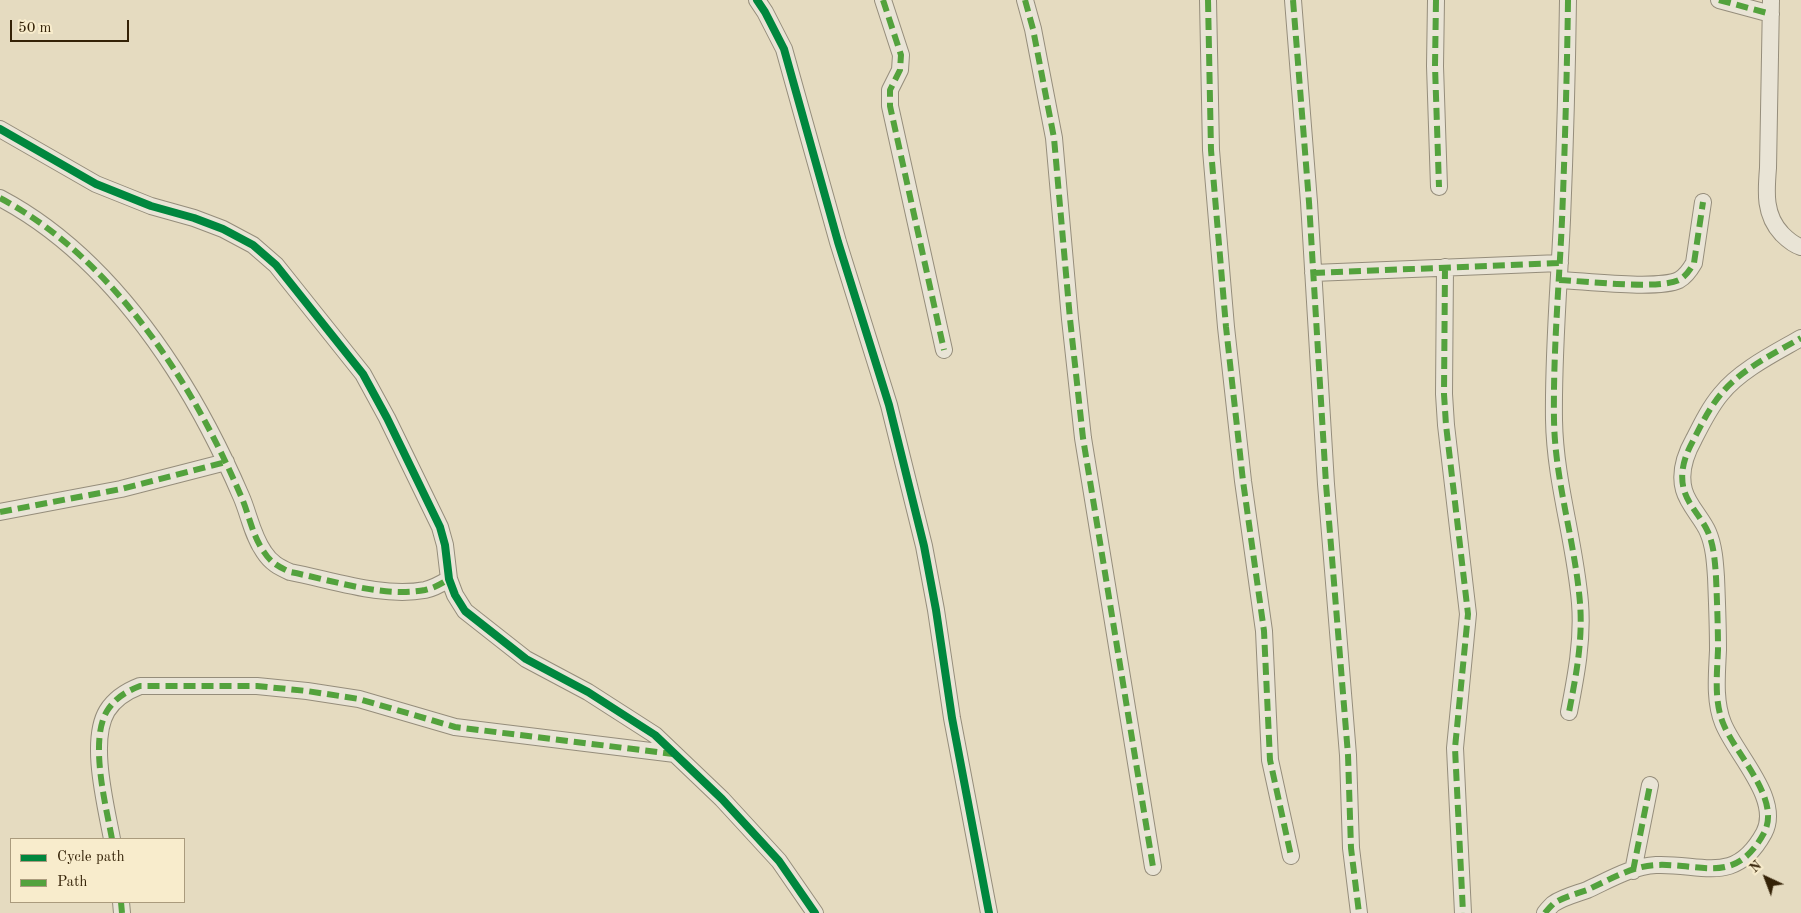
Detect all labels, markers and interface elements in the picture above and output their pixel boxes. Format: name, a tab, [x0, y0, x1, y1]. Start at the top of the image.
scale bar	[12, 10, 131, 42]
text: 50 m	[18, 21, 52, 36]
legend	[10, 838, 185, 903]
text: Cycle path	[57, 850, 125, 865]
north arrow	[1741, 853, 1791, 903]
text: N	[1747, 858, 1764, 876]
text: Path	[57, 875, 87, 890]

